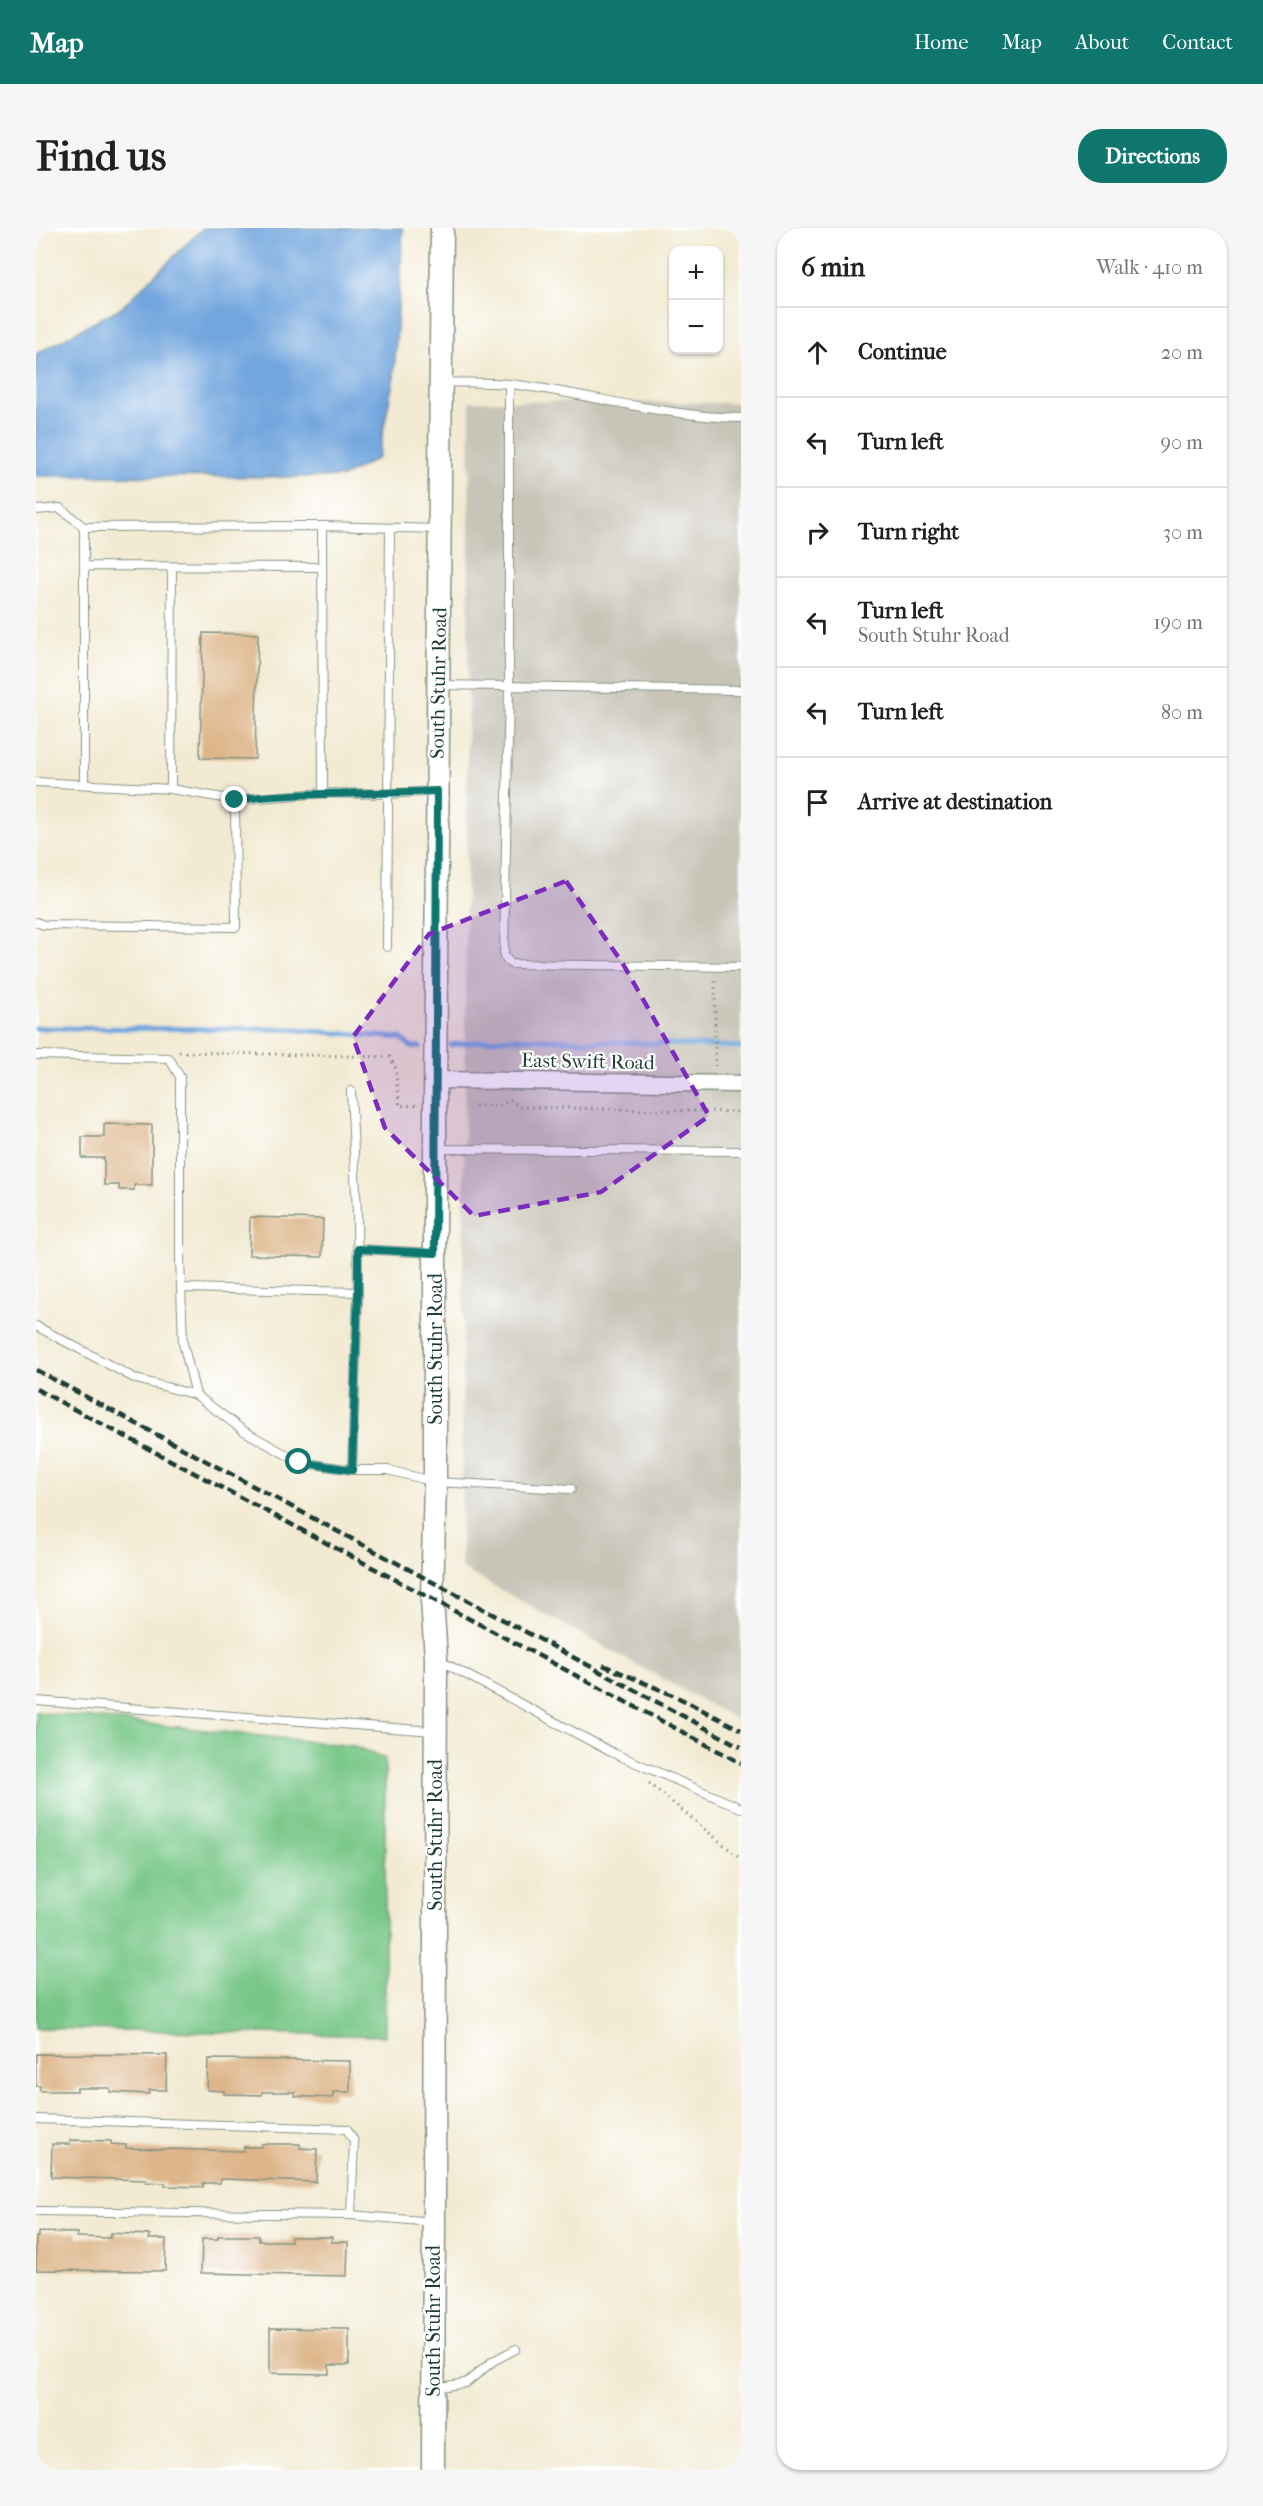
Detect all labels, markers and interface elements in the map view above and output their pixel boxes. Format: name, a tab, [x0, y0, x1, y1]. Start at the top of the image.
text: Map	[30, 26, 84, 59]
text: Home	[914, 30, 969, 54]
text: Map	[1002, 30, 1042, 54]
text: About	[1075, 30, 1129, 54]
text: Contact	[1162, 30, 1233, 54]
button: Directions	[1078, 129, 1227, 183]
text: Find us	[36, 132, 166, 181]
map controls	[669, 246, 723, 354]
button: +	[669, 246, 723, 300]
text: 6 min	[801, 252, 865, 283]
text: Walk · 410 m	[1096, 256, 1203, 279]
button: −	[669, 300, 723, 354]
icon: ahead	[801, 336, 834, 369]
text: Continue	[858, 339, 947, 365]
text: 20 m	[1161, 341, 1203, 364]
icon: left	[801, 426, 834, 459]
text: Turn left	[858, 429, 944, 455]
text: 90 m	[1161, 431, 1203, 454]
icon: right	[801, 516, 834, 549]
text: Turn right	[858, 519, 959, 545]
text: 30 m	[1163, 521, 1203, 544]
text: Turn left	[858, 598, 944, 624]
street label: South Stuhr Road	[426, 606, 451, 759]
icon: left	[801, 606, 834, 639]
text: 190 m	[1153, 611, 1203, 634]
text: South Stuhr Road	[858, 624, 1010, 647]
icon: left	[801, 696, 834, 729]
text: Turn left	[858, 699, 944, 725]
text: 80 m	[1161, 701, 1203, 724]
route end	[221, 786, 247, 812]
icon: arrive	[801, 786, 834, 819]
text: Arrive at destination	[858, 789, 1052, 815]
street label: East Swift Road	[521, 1049, 656, 1074]
street label: South Stuhr Road	[424, 1272, 447, 1425]
route start	[285, 1448, 311, 1474]
street label: South Stuhr Road	[424, 1758, 447, 1911]
street label: South Stuhr Road	[422, 2244, 445, 2397]

